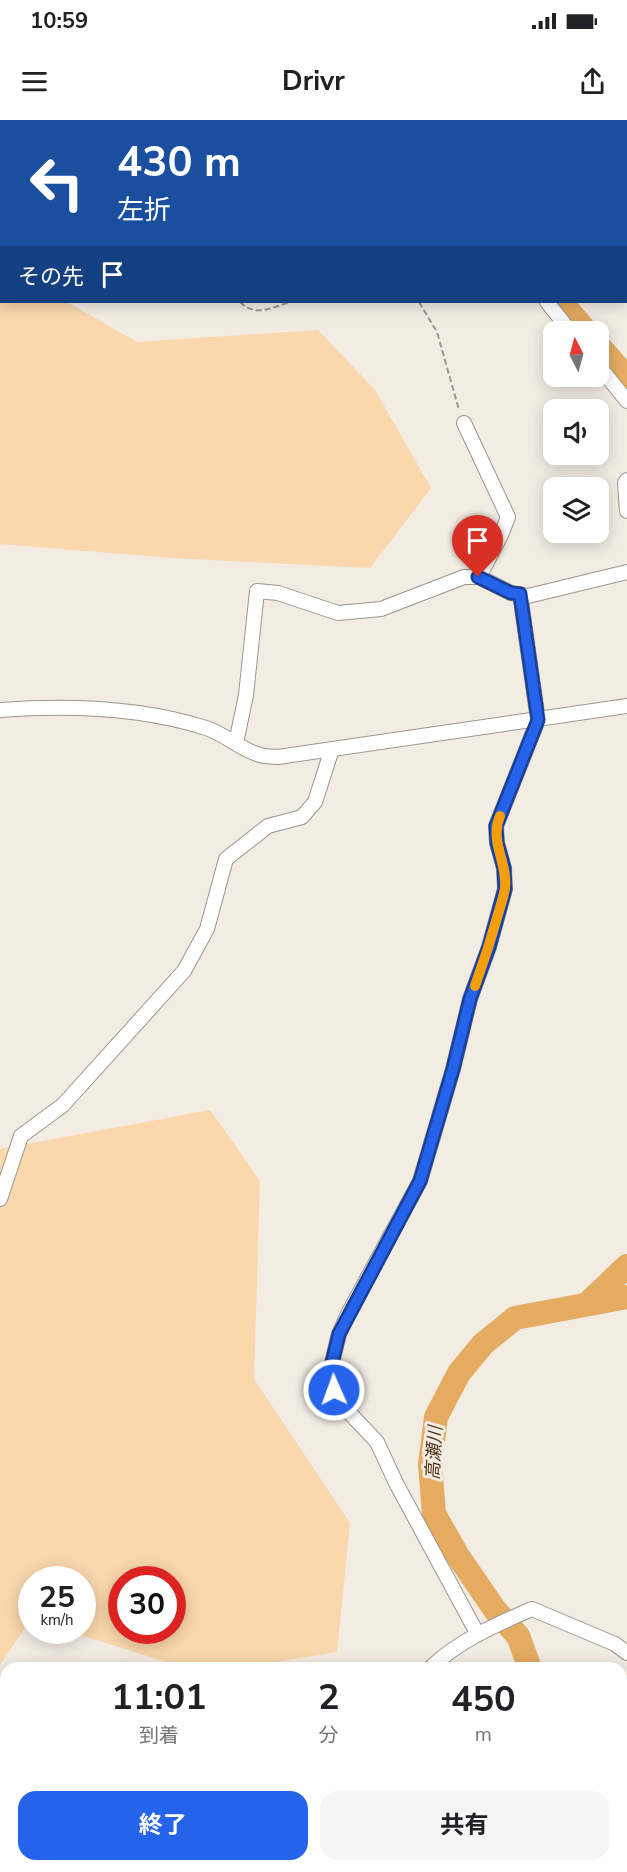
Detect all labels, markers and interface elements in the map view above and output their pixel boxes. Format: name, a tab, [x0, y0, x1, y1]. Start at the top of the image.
text: 10:59	[30, 6, 88, 36]
text: Drivr	[282, 63, 345, 100]
icon: menu	[18, 65, 51, 98]
icon: share	[576, 65, 609, 98]
text: 430 m	[117, 134, 241, 191]
icon: left	[18, 144, 96, 222]
text: 左折	[117, 192, 171, 229]
icon: arrive	[96, 258, 129, 291]
text: その先	[18, 262, 84, 292]
north arrow	[543, 321, 609, 387]
map controls	[543, 321, 609, 543]
button: sound	[543, 399, 609, 465]
button: layers	[543, 477, 609, 543]
pin	[452, 515, 503, 577]
icon: arrive	[461, 524, 494, 557]
position arrow	[302, 1358, 366, 1422]
water label: 高瀬川	[421, 1423, 448, 1481]
speed limit sign: 30	[108, 1566, 186, 1644]
text: 25	[39, 1577, 75, 1618]
text: km/h	[40, 1610, 74, 1630]
text: 11:01	[111, 1673, 207, 1722]
text: 2	[318, 1673, 340, 1722]
text: 450	[451, 1675, 516, 1724]
text: m	[475, 1721, 492, 1748]
text: 到着	[139, 1722, 179, 1749]
text: 分	[319, 1722, 339, 1749]
button: 終了	[18, 1791, 308, 1860]
button: 共有	[320, 1791, 609, 1860]

